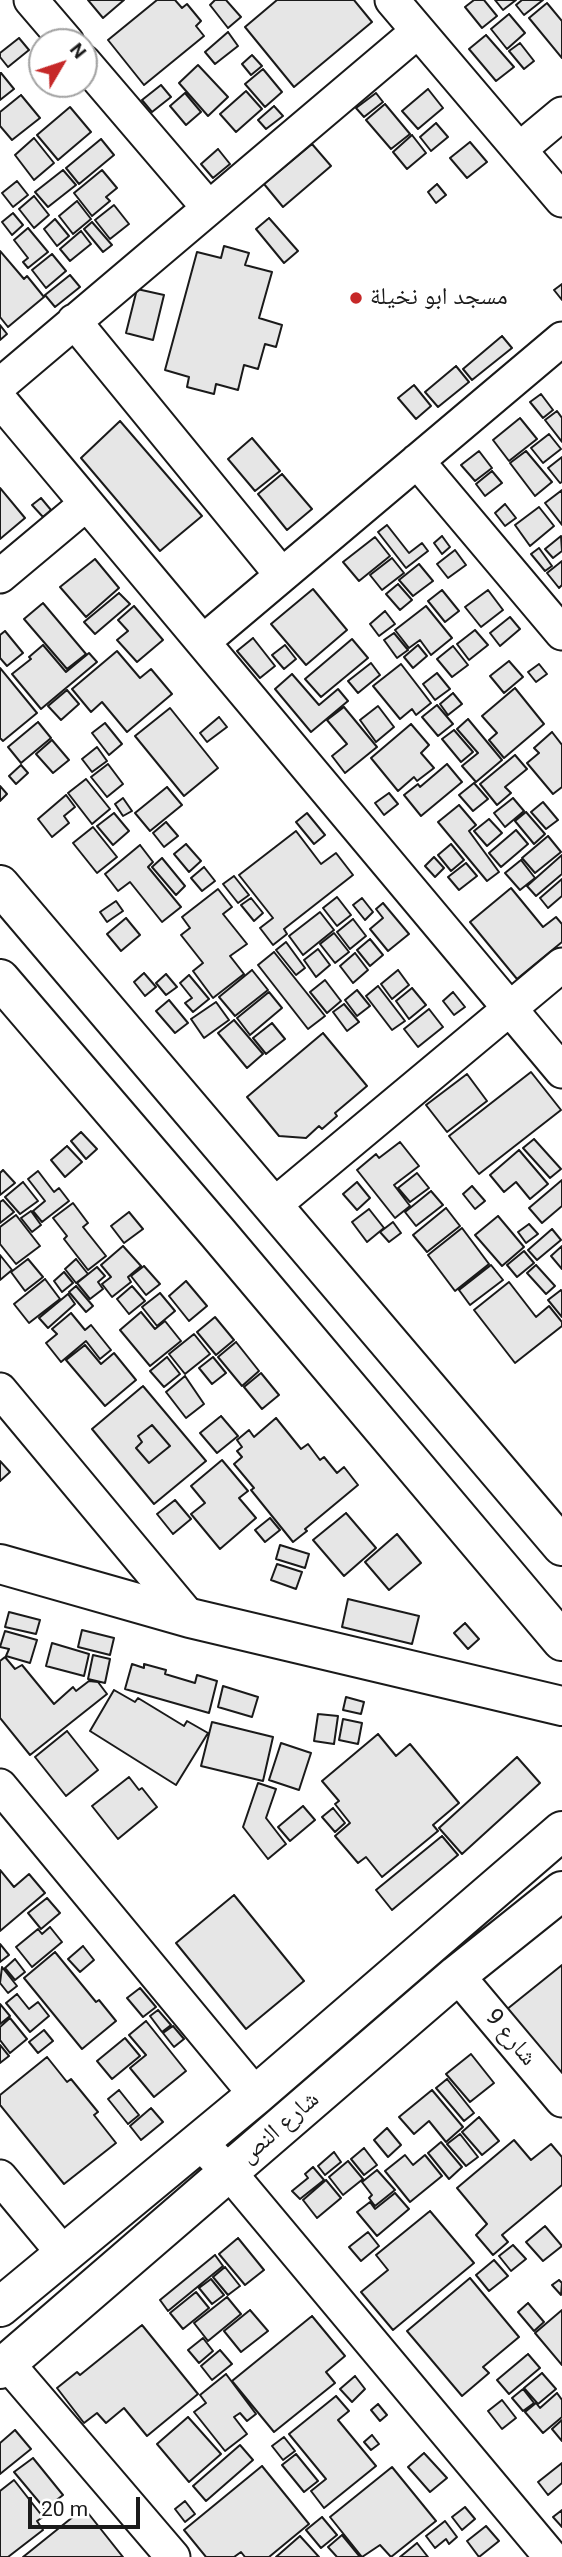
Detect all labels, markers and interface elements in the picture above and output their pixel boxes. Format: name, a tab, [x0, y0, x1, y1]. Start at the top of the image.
north arrow	[28, 28, 98, 98]
text: N	[65, 38, 91, 63]
place label: مسجد ابو نخيلة	[370, 284, 508, 312]
marker: مسجد ابو نخيلة	[348, 290, 364, 306]
street label: شارع 9	[478, 2004, 542, 2072]
street label: شارع النص	[234, 2086, 326, 2170]
scale bar	[32, 2484, 144, 2528]
text: 20 m	[41, 2497, 88, 2521]

